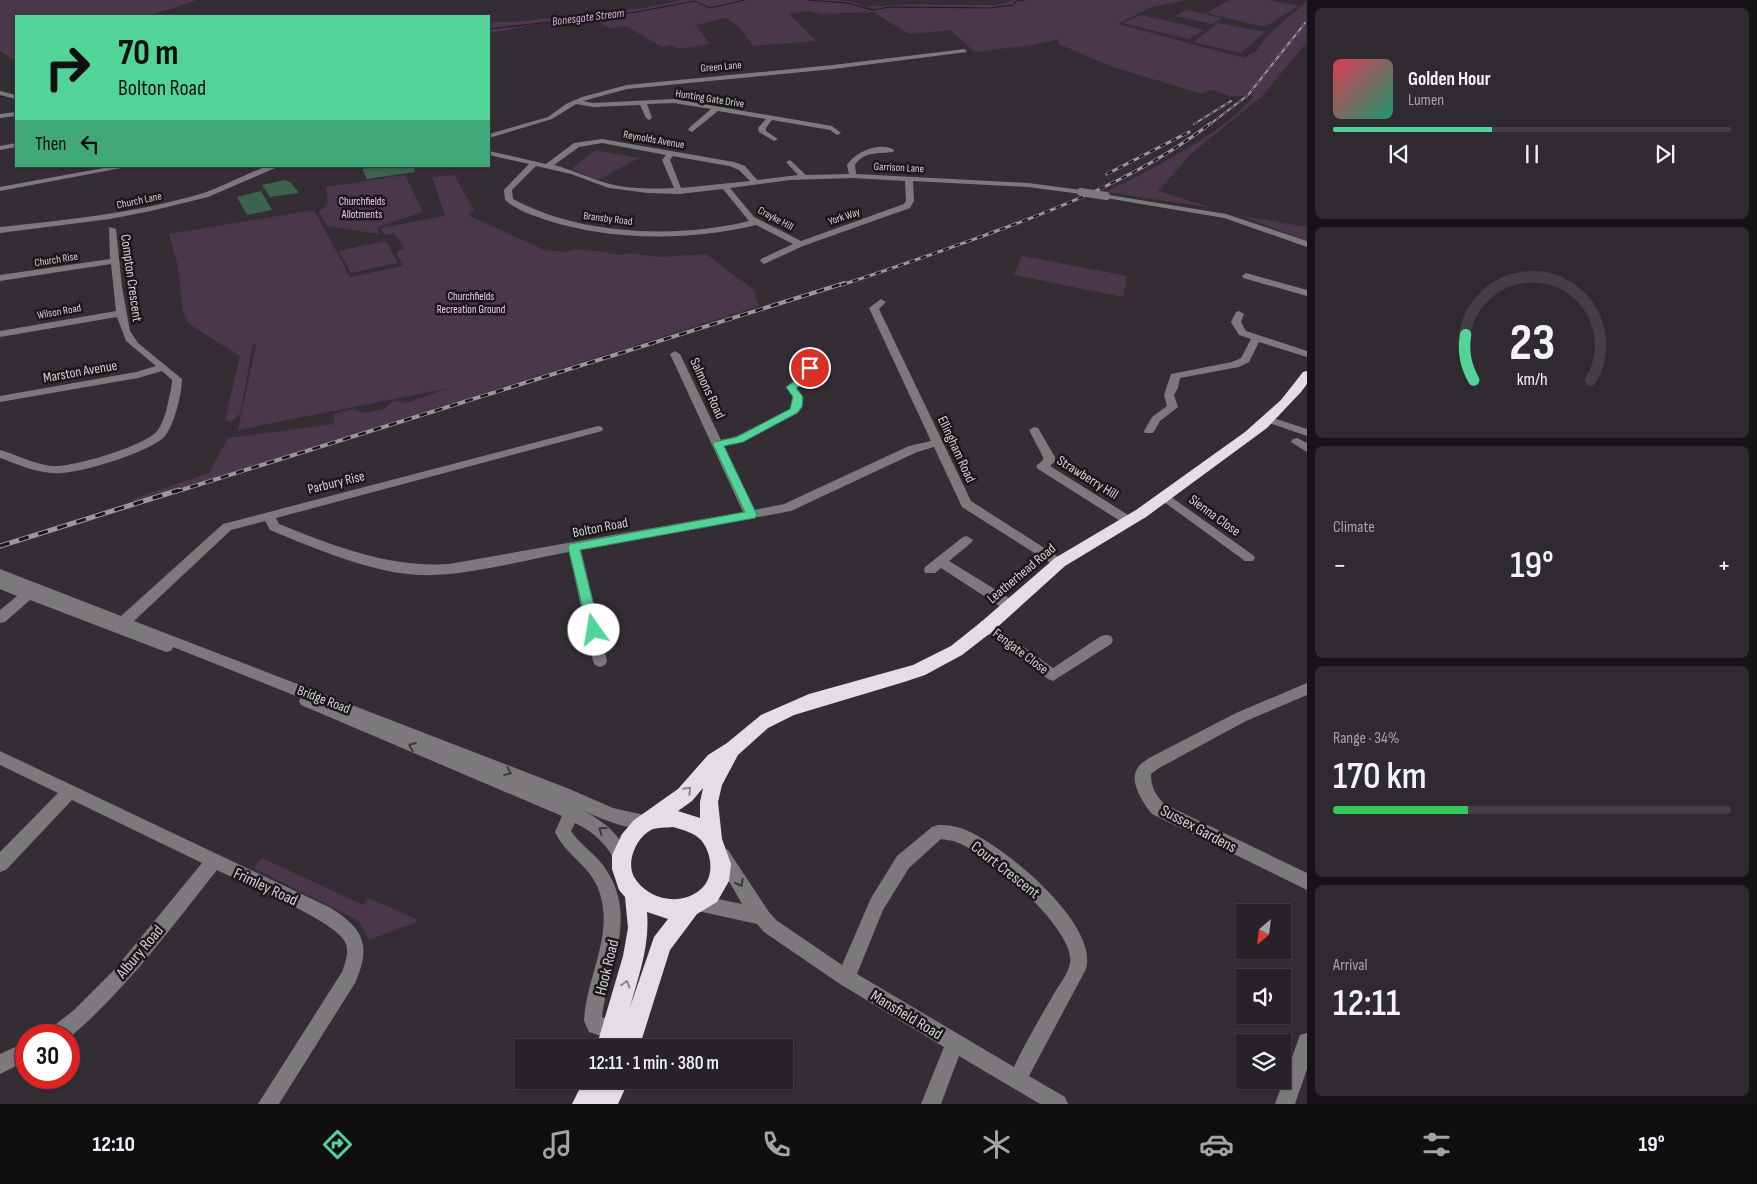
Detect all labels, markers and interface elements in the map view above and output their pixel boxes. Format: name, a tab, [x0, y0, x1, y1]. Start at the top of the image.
water label: Bonesgate Stream	[551, 6, 626, 29]
text: 70 m	[118, 32, 178, 75]
icon: right	[35, 35, 100, 100]
street label: Green Lane	[700, 58, 742, 75]
text: Golden Hour	[1408, 68, 1491, 91]
text: Bolton Road	[118, 75, 206, 102]
street label: Hunting Gate Drive	[675, 87, 745, 110]
text: Lumen	[1408, 91, 1444, 110]
street label: Reynolds Avenue	[622, 128, 686, 151]
icon: left	[76, 130, 104, 158]
text: Then	[35, 133, 66, 156]
icon: previous	[1385, 140, 1413, 168]
icon: pause	[1518, 140, 1546, 168]
icon: next	[1651, 140, 1679, 168]
street label: Garrison Lane	[873, 160, 924, 175]
street label: Church Lane	[115, 189, 163, 212]
park label: Churchfields Allotments	[339, 195, 385, 221]
street label: Crayke Hill	[756, 204, 796, 233]
street label: York Way	[826, 205, 863, 228]
street label: Bransby Road	[583, 209, 634, 228]
street label: Compton Crescent	[117, 233, 146, 323]
street label: Church Rise	[33, 250, 79, 269]
park label: Churchfields Recreation Ground	[437, 290, 506, 316]
street label: Wilson Road	[36, 301, 83, 322]
text: 23	[1509, 312, 1555, 375]
pin	[789, 347, 831, 389]
icon: arrive	[796, 354, 824, 382]
street label: Salmons Road	[686, 355, 729, 422]
street label: Marston Avenue	[42, 357, 118, 386]
text: km/h	[1517, 369, 1547, 390]
street label: Ellingham Road	[934, 413, 979, 485]
street label: Strawberry Hill	[1054, 452, 1122, 503]
street label: Parbury Rise	[306, 467, 366, 498]
street label: Sienna Close	[1186, 491, 1244, 540]
street label: Bolton Road	[571, 514, 629, 541]
text: Climate	[1333, 518, 1375, 537]
street label: Leatherhead Road	[984, 540, 1059, 607]
text: 19°	[1510, 543, 1554, 588]
text: −	[1333, 549, 1347, 582]
text: +	[1717, 549, 1731, 582]
position arrow	[567, 603, 619, 655]
street label: Fengate Close	[989, 625, 1052, 678]
street label: Bridge Road	[295, 682, 353, 717]
text: Range · 34%	[1333, 729, 1399, 748]
one-way arrow	[408, 742, 417, 752]
text: 170 km	[1333, 754, 1427, 799]
one-way arrow	[503, 766, 512, 776]
one-way arrow	[682, 787, 691, 796]
street label: Sussex Gardens	[1157, 801, 1240, 858]
one-way arrow	[599, 828, 608, 836]
street label: Court Crescent	[967, 837, 1043, 903]
street label: Frimley Road	[230, 864, 300, 910]
one-way arrow	[733, 878, 743, 887]
north arrow	[1236, 904, 1291, 959]
map controls	[1236, 904, 1291, 1089]
street label: Albury Road	[112, 922, 168, 983]
street label: Hook Road	[591, 938, 624, 997]
text: Arrival	[1333, 956, 1367, 975]
button: sound	[1236, 969, 1291, 1024]
one-way arrow	[620, 981, 630, 989]
text: 12:11	[1333, 981, 1400, 1026]
street label: Mansfield Road	[867, 986, 946, 1044]
speed limit sign: 30	[15, 1024, 80, 1089]
button: layers	[1236, 1034, 1291, 1089]
text: 12:11 · 1 min · 380 m	[589, 1052, 719, 1075]
icon: directions	[320, 1127, 355, 1162]
icon: music	[540, 1127, 575, 1162]
icon: phone	[759, 1127, 794, 1162]
icon: climate	[979, 1127, 1014, 1162]
icon: car	[1199, 1127, 1234, 1162]
icon: filters	[1419, 1127, 1454, 1162]
text: 12:10	[92, 1131, 135, 1158]
text: 19°	[1639, 1131, 1665, 1158]

